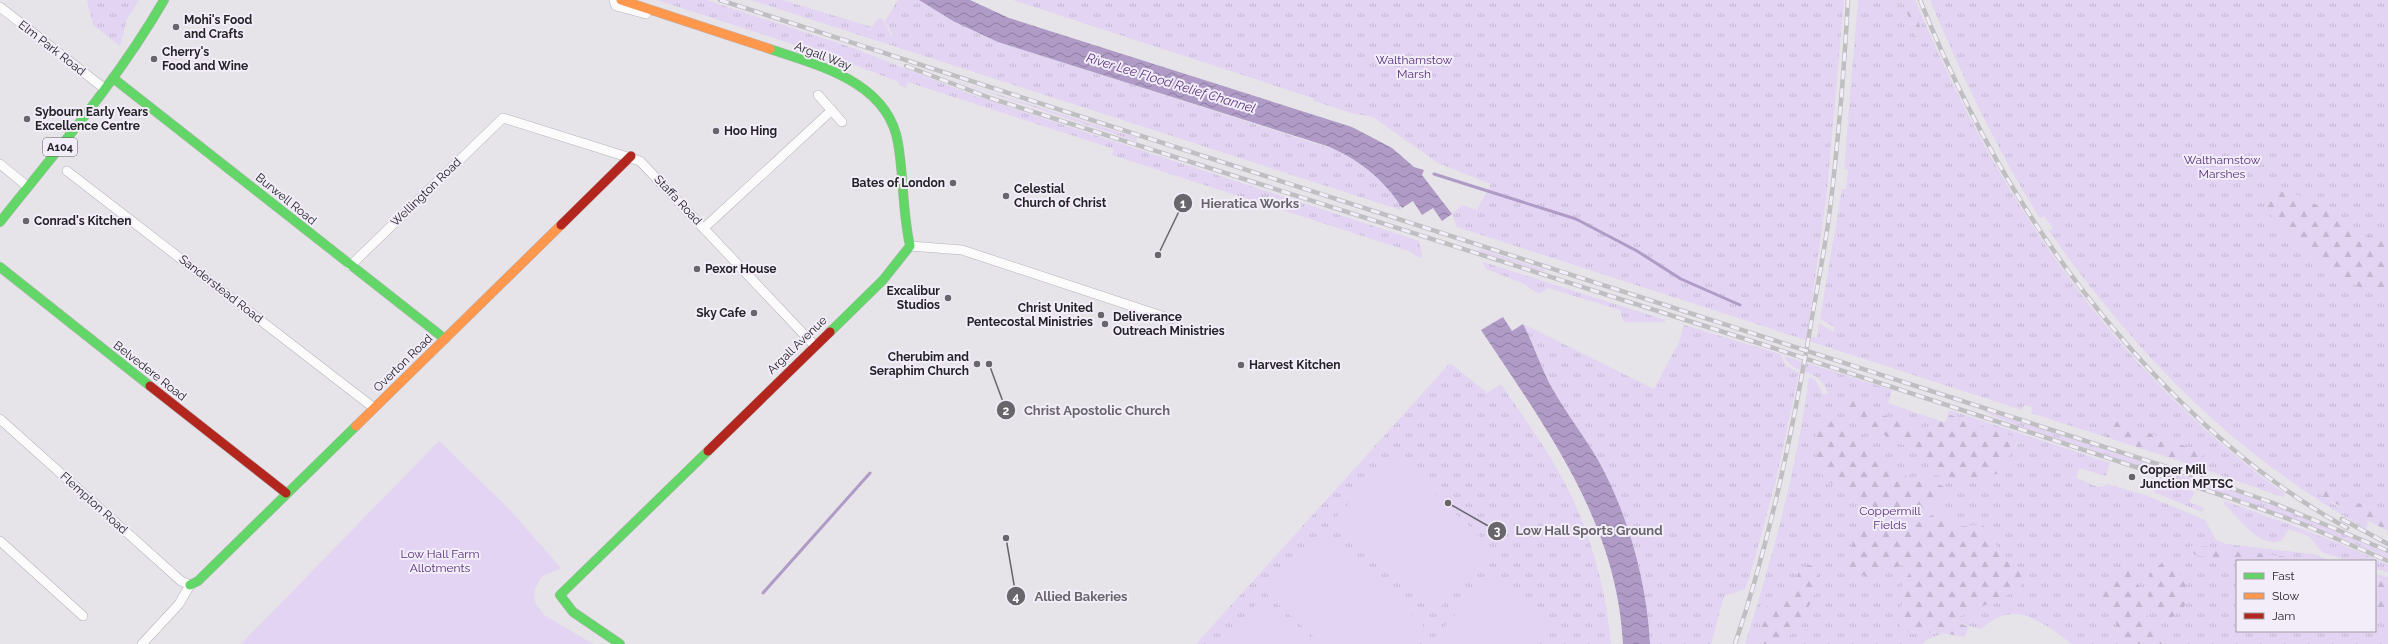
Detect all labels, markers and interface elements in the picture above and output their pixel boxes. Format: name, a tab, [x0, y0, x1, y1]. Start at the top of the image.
place label: Mohi's Food and Crafts	[184, 13, 252, 41]
street label: Elm Park Road	[16, 18, 88, 78]
marker: Mohi's Food and Crafts	[171, 22, 181, 32]
street label: Argall Way	[793, 39, 854, 73]
place label: Cherry's Food and Wine	[162, 45, 248, 73]
water label: River Lee Flood Relief Channel	[1085, 50, 1258, 116]
park label: Walthamstow Marsh	[1376, 53, 1453, 81]
marker: Cherry's Food and Wine	[149, 54, 159, 64]
place label: Sybourn Early Years Excellence Centre	[35, 105, 148, 133]
marker: Sybourn Early Years Excellence Centre	[22, 114, 32, 124]
place label: Hoo Hing	[724, 124, 777, 138]
marker: Hoo Hing	[711, 126, 721, 136]
road number: A104	[43, 138, 77, 156]
park label: Walthamstow Marshes	[2184, 153, 2261, 181]
street label: Wellington Road	[388, 155, 464, 229]
street label: Burwell Road	[253, 170, 319, 228]
street label: Staffa Road	[651, 172, 705, 228]
place label: Bates of London	[851, 176, 945, 190]
marker: Bates of London	[948, 178, 958, 188]
place label: Celestial Church of Christ	[1014, 182, 1107, 210]
marker: Celestial Church of Christ	[1001, 191, 1011, 201]
callout: Hieratica Works	[1173, 191, 1308, 216]
text: Hieratica Works	[1201, 196, 1300, 211]
text: 1	[1180, 197, 1186, 211]
place label: Conrad's Kitchen	[34, 214, 132, 228]
marker: Conrad's Kitchen	[21, 216, 31, 226]
street label: Sanderstead Road	[176, 252, 266, 326]
place label: Pexor House	[705, 262, 777, 276]
marker: Pexor House	[692, 264, 702, 274]
place label: Excalibur Studios	[887, 284, 940, 312]
marker: Excalibur Studios	[943, 293, 953, 303]
place label: Christ United Pentecostal Ministries	[967, 301, 1093, 329]
place label: Sky Cafe	[696, 306, 746, 320]
marker: Sky Cafe	[749, 308, 759, 318]
marker: Christ United Pentecostal Ministries	[1096, 310, 1106, 320]
place label: Deliverance Outreach Ministries	[1113, 310, 1225, 338]
street label: Argall Avenue	[764, 313, 830, 377]
marker: Deliverance Outreach Ministries	[1100, 319, 1110, 329]
street label: Overton Road	[371, 331, 435, 395]
street label: Belvedere Road	[111, 338, 189, 404]
place label: Cherubim and Seraphim Church	[870, 350, 969, 378]
place label: Harvest Kitchen	[1249, 358, 1340, 372]
marker: Cherubim and Seraphim Church	[972, 359, 982, 369]
marker: Harvest Kitchen	[1236, 360, 1246, 370]
callout: Christ Apostolic Church	[996, 398, 1178, 423]
text: Christ Apostolic Church	[1024, 403, 1170, 418]
text: 2	[1003, 404, 1010, 418]
place label: Copper Mill Junction MPTSC	[2140, 463, 2233, 491]
street label: Flempton Road	[58, 469, 130, 537]
marker: Copper Mill Junction MPTSC	[2127, 472, 2137, 482]
park label: Coppermill Fields	[1859, 504, 1922, 532]
callout: Low Hall Sports Ground	[1487, 518, 1671, 543]
text: Low Hall Sports Ground	[1515, 523, 1663, 538]
text: 3	[1494, 524, 1501, 538]
park label: Low Hall Farm Allotments	[401, 547, 479, 575]
legend	[2236, 560, 2376, 632]
text: Fast	[2272, 569, 2295, 583]
callout: Allied Bakeries	[1006, 584, 1135, 609]
text: Allied Bakeries	[1034, 589, 1128, 604]
text: Slow	[2272, 589, 2299, 603]
text: 4	[1013, 590, 1020, 604]
text: Jam	[2272, 609, 2295, 623]

